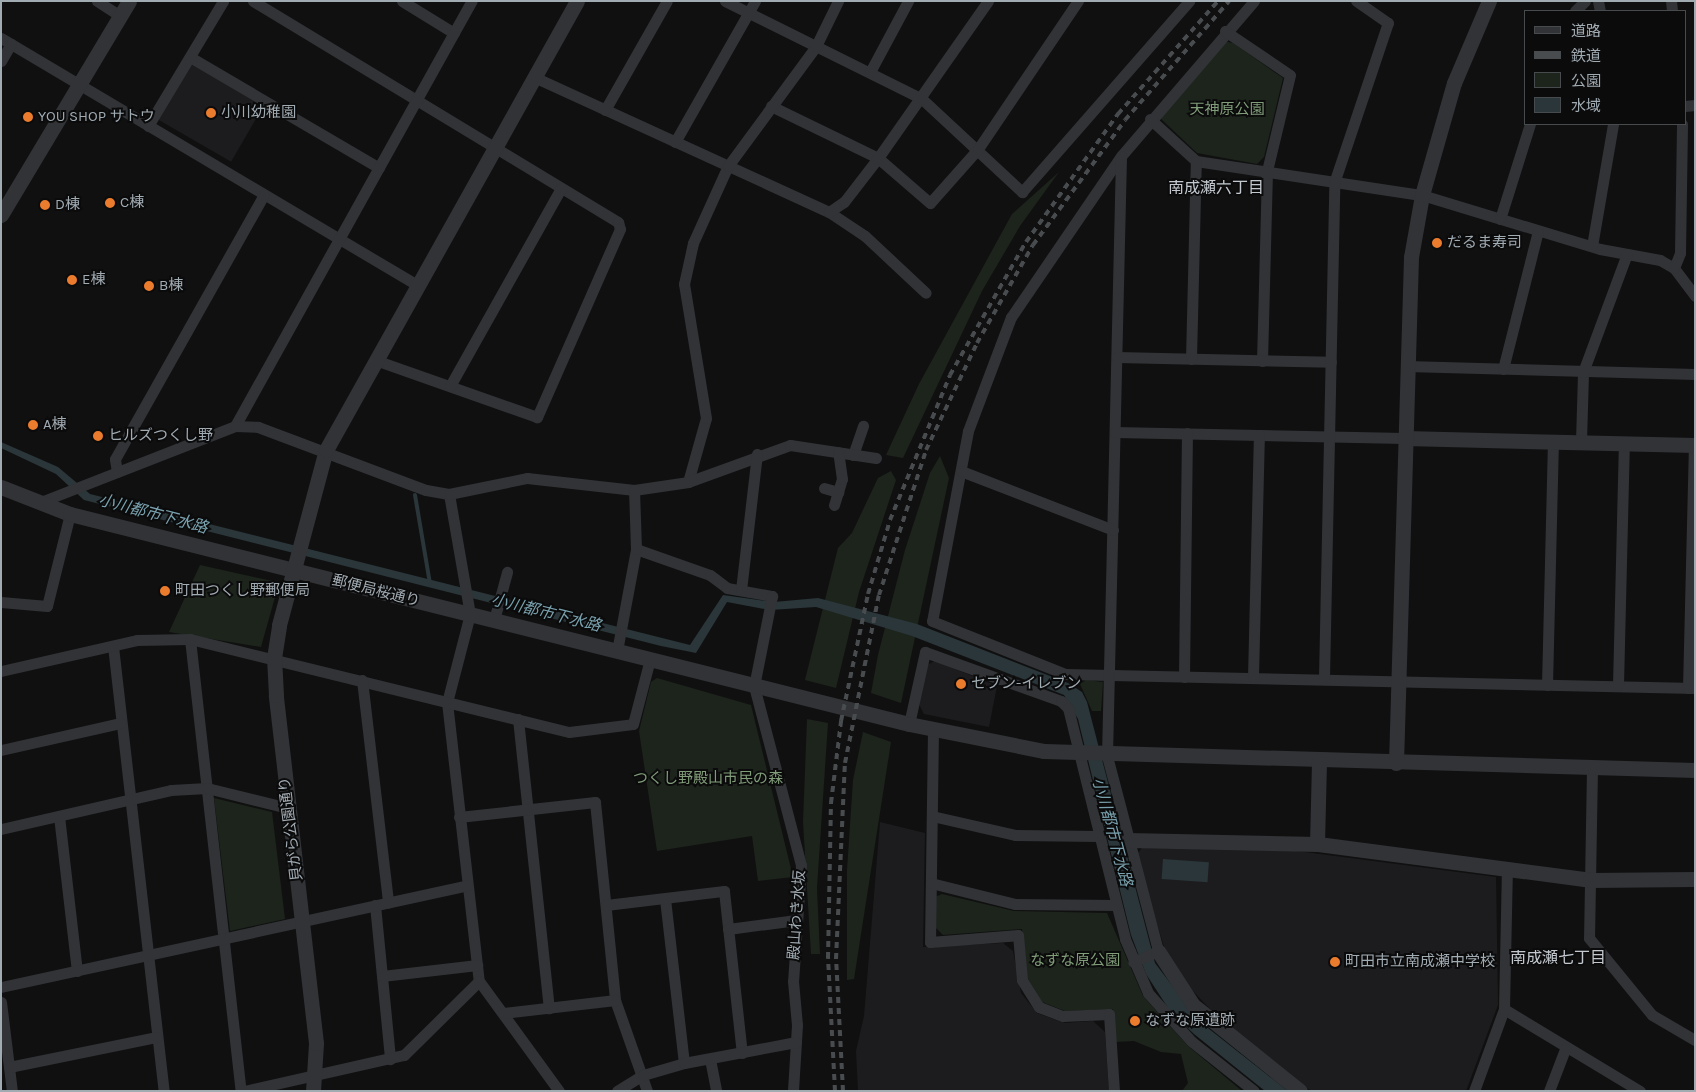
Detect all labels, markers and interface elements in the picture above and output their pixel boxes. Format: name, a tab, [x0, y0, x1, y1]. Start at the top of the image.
legend	[1524, 10, 1686, 125]
text: 道路	[1571, 22, 1601, 40]
text: 鉄道	[1571, 47, 1601, 65]
text: 公園	[1571, 72, 1601, 90]
text: 水域	[1571, 97, 1601, 115]
park label: 天神原公園	[1190, 101, 1264, 119]
place label: 小川幼稚園	[221, 104, 296, 122]
marker: 小川幼稚園	[205, 107, 217, 119]
place label: YOU SHOP サトウ	[38, 108, 155, 126]
marker: YOU SHOP サトウ	[22, 111, 34, 123]
district label: 南成瀬六丁目	[1168, 178, 1264, 198]
place label: C棟	[120, 194, 144, 212]
place label: D棟	[55, 196, 80, 214]
marker: C棟	[104, 197, 116, 209]
marker: D棟	[39, 199, 51, 211]
place label: だるま寿司	[1447, 234, 1522, 252]
marker: だるま寿司	[1431, 237, 1443, 249]
place label: E棟	[82, 271, 105, 289]
marker: E棟	[66, 274, 78, 286]
place label: B棟	[159, 277, 183, 295]
marker: B棟	[143, 280, 155, 292]
place label: A棟	[43, 416, 67, 434]
marker: A棟	[27, 419, 39, 431]
place label: ヒルズつくし野	[108, 427, 213, 445]
marker: ヒルズつくし野	[92, 430, 104, 442]
water label: 小川都市下水路	[96, 490, 210, 538]
street label: 郵便局桜通り	[330, 571, 422, 611]
place label: 町田つくし野郵便局	[175, 582, 310, 600]
marker: 町田つくし野郵便局	[159, 585, 171, 597]
water label: 小川都市下水路	[489, 590, 603, 636]
place label: セブン-イレブン	[971, 675, 1081, 693]
marker: セブン-イレブン	[955, 678, 967, 690]
park label: つくし野殿山市民の森	[633, 770, 783, 788]
water label: 小川都市下水路	[1088, 775, 1136, 889]
street label: 貝がら公園通り	[276, 776, 306, 882]
street label: 殿山わき水坂	[785, 869, 809, 961]
district label: 南成瀬七丁目	[1510, 948, 1606, 968]
park label: なずな原公園	[1030, 952, 1120, 970]
place label: 町田市立南成瀬中学校	[1345, 953, 1495, 971]
marker: 町田市立南成瀬中学校	[1329, 956, 1341, 968]
place label: なずな原遺跡	[1145, 1012, 1235, 1030]
marker: なずな原遺跡	[1129, 1015, 1141, 1027]

